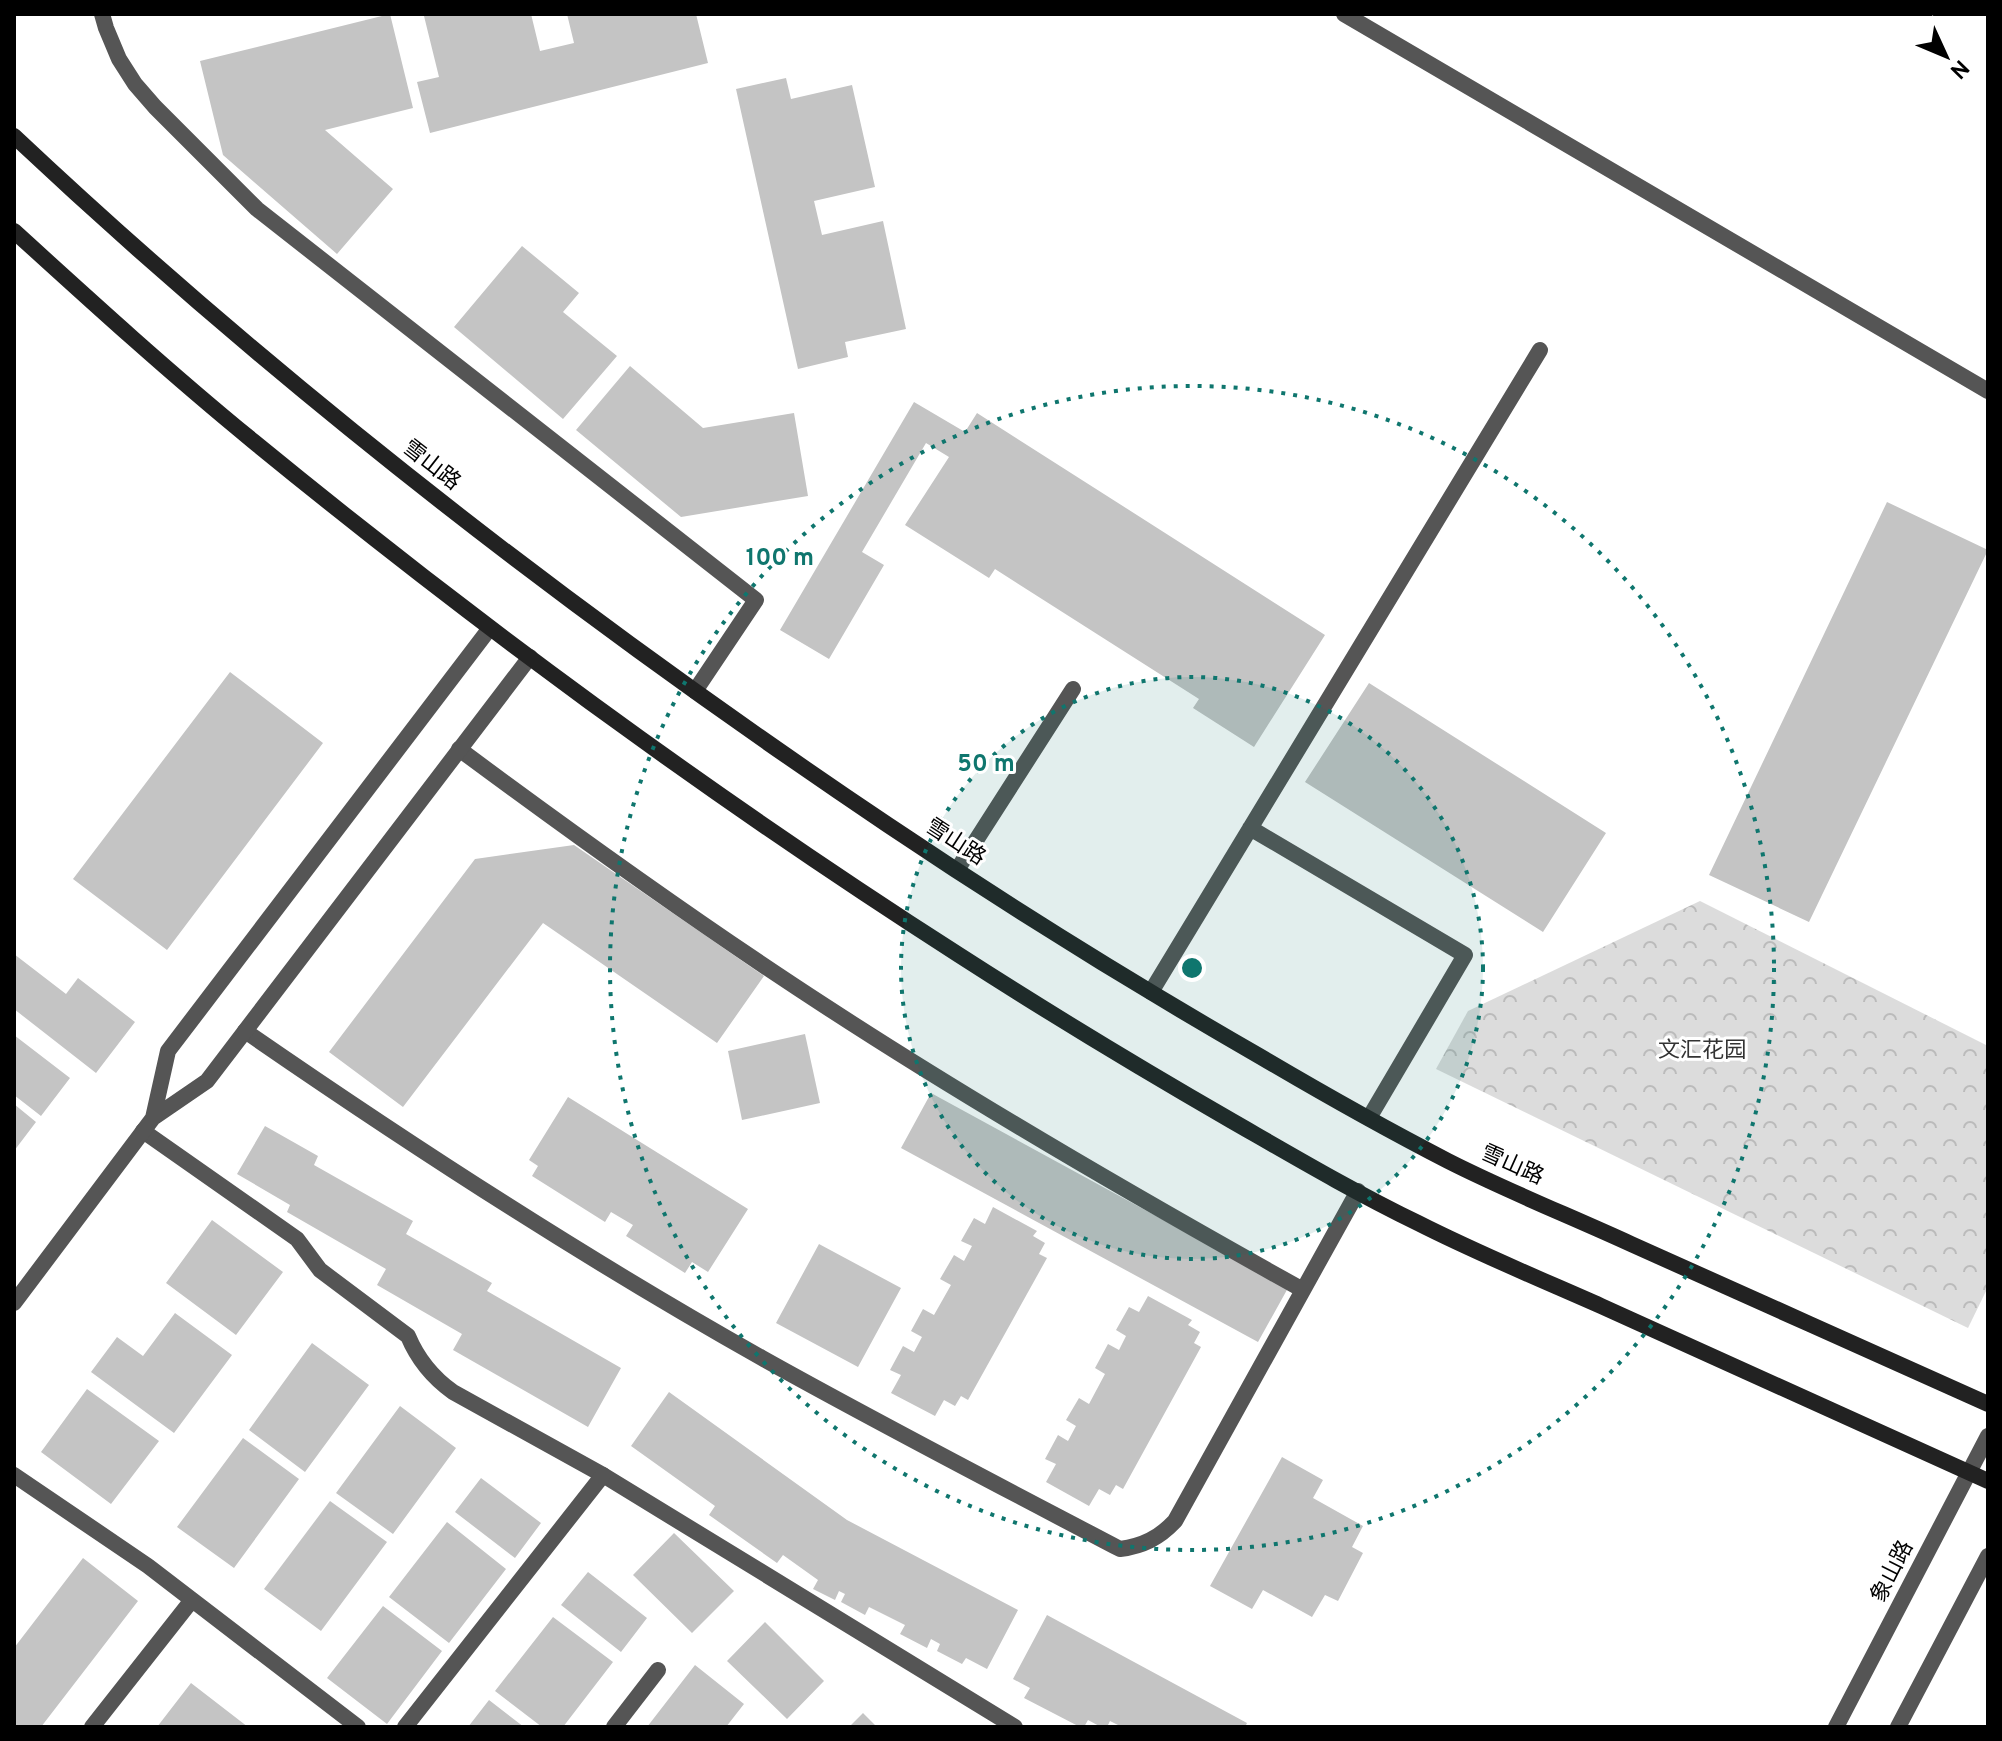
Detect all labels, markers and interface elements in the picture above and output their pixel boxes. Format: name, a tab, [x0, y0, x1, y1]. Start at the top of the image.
north arrow	[1906, 16, 1986, 96]
text: N	[1943, 53, 1974, 83]
street label: 雪山路	[397, 435, 465, 497]
text: 100 m	[746, 544, 814, 574]
text: 50 m	[957, 750, 1015, 780]
street label: 雪山路	[920, 814, 990, 872]
centre of rings	[1178, 954, 1206, 982]
park label: 文汇花园	[1658, 1038, 1746, 1065]
street label: 雪山路	[1476, 1140, 1548, 1192]
street label: 象山路	[1866, 1536, 1920, 1608]

